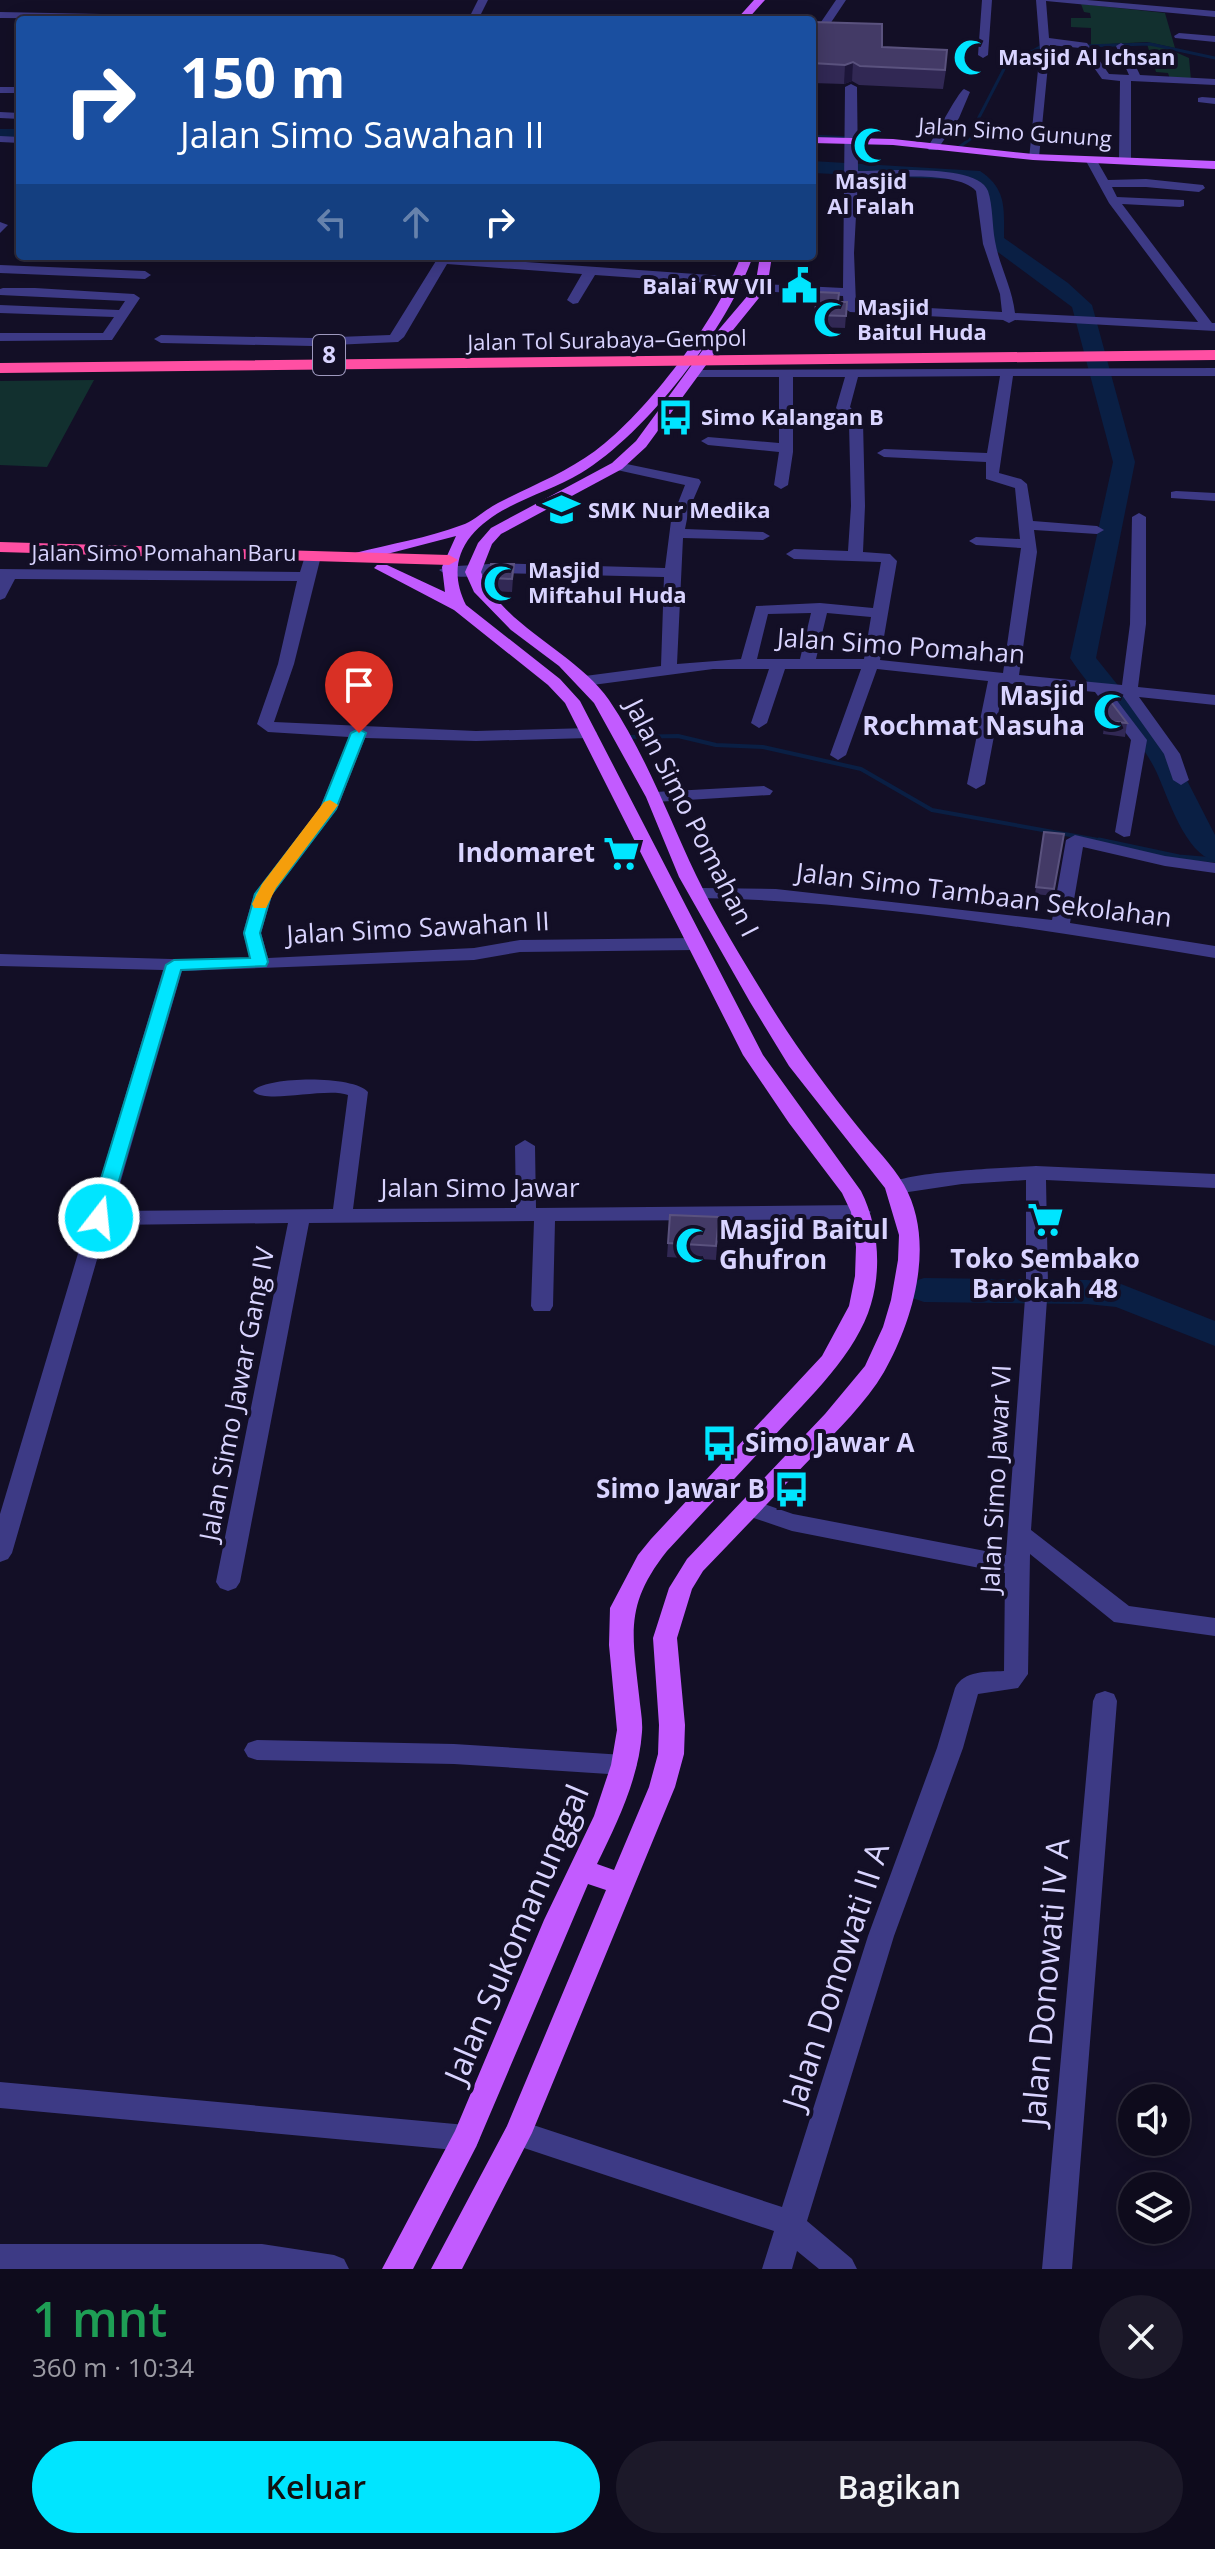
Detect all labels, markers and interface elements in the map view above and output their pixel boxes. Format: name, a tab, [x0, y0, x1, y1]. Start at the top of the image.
text: 150 m	[180, 38, 346, 114]
mosque icon: Masjid Al Ichsan	[953, 38, 991, 76]
place label: Masjid Al Ichsan	[998, 41, 1175, 71]
icon: right	[48, 48, 152, 152]
street label: Jalan Simo Gunung	[915, 109, 1113, 153]
text: Jalan Simo Sawahan II	[180, 110, 545, 159]
mosque icon: Masjid Al Falah	[852, 126, 890, 164]
place label: Masjid Al Falah	[827, 165, 915, 220]
icon: left	[310, 200, 354, 244]
icon: ahead	[394, 200, 438, 244]
icon: right	[478, 200, 522, 244]
public building icon: Balai RW VII	[780, 267, 818, 305]
place label: Balai RW VII	[642, 270, 773, 300]
place label: Masjid Baitul Huda	[857, 291, 987, 346]
mosque icon: Masjid Baitul Huda	[812, 301, 850, 339]
street label: Jalan Tol Surabaya–Gempol	[465, 322, 747, 356]
road number: 8	[313, 335, 345, 375]
bus stop icon: Simo Kalangan B	[656, 398, 694, 436]
place label: Simo Kalangan B	[701, 401, 884, 431]
school or university icon: SMK Nur Medika	[543, 491, 581, 529]
place label: SMK Nur Medika	[588, 494, 771, 524]
street label: Jalan Simo Pomahan Baru	[30, 537, 296, 567]
place label: Masjid Miftahul Huda	[528, 554, 687, 609]
mosque icon: Masjid Miftahul Huda	[483, 564, 521, 602]
street label: Jalan Simo Pomahan	[773, 618, 1026, 672]
pin	[325, 651, 393, 733]
icon: arrive	[337, 663, 381, 707]
place label: Masjid Rochmat Nasuha	[862, 677, 1085, 743]
street label: Jalan Simo Pomahan I	[616, 690, 769, 943]
mosque icon: Masjid Rochmat Nasuha	[1092, 692, 1130, 730]
place label: Indomaret	[457, 834, 595, 870]
supermarket icon: Indomaret	[602, 834, 640, 872]
street label: Jalan Simo Tambaan Sekolahan	[791, 853, 1174, 935]
street label: Jalan Simo Sawahan II	[283, 902, 550, 952]
street label: Jalan Simo Jawar	[377, 1169, 580, 1205]
position arrow	[57, 1176, 141, 1260]
supermarket icon: Toko Sembako Barokah 48	[1026, 1201, 1064, 1239]
place label: Masjid Baitul Ghufron	[719, 1211, 889, 1277]
mosque icon: Masjid Baitul Ghufron	[674, 1226, 712, 1264]
place label: Toko Sembako Barokah 48	[950, 1240, 1140, 1306]
street label: Jalan Simo Jawar Gang IV	[189, 1243, 282, 1547]
street label: Jalan Simo Jawar VI	[971, 1364, 1019, 1597]
bus stop icon: Simo Jawar A	[700, 1424, 738, 1462]
place label: Simo Jawar A	[745, 1424, 914, 1460]
place label: Simo Jawar B	[596, 1470, 765, 1506]
bus stop icon: Simo Jawar B	[772, 1470, 810, 1508]
street label: Jalan Sukomanunggal	[432, 1778, 598, 2092]
street label: Jalan Donowati II A	[770, 1836, 898, 2117]
street label: Jalan Donowati IV A	[1010, 1836, 1079, 2130]
map controls	[1118, 2084, 1190, 2244]
button: sound	[1118, 2084, 1190, 2156]
button: layers	[1118, 2172, 1190, 2244]
text: 1 mnt	[32, 2286, 167, 2351]
button: close	[1099, 2295, 1183, 2379]
text: 360 m · 10:34	[32, 2349, 194, 2385]
button: Keluar	[32, 2441, 600, 2533]
button: Bagikan	[616, 2441, 1183, 2533]

